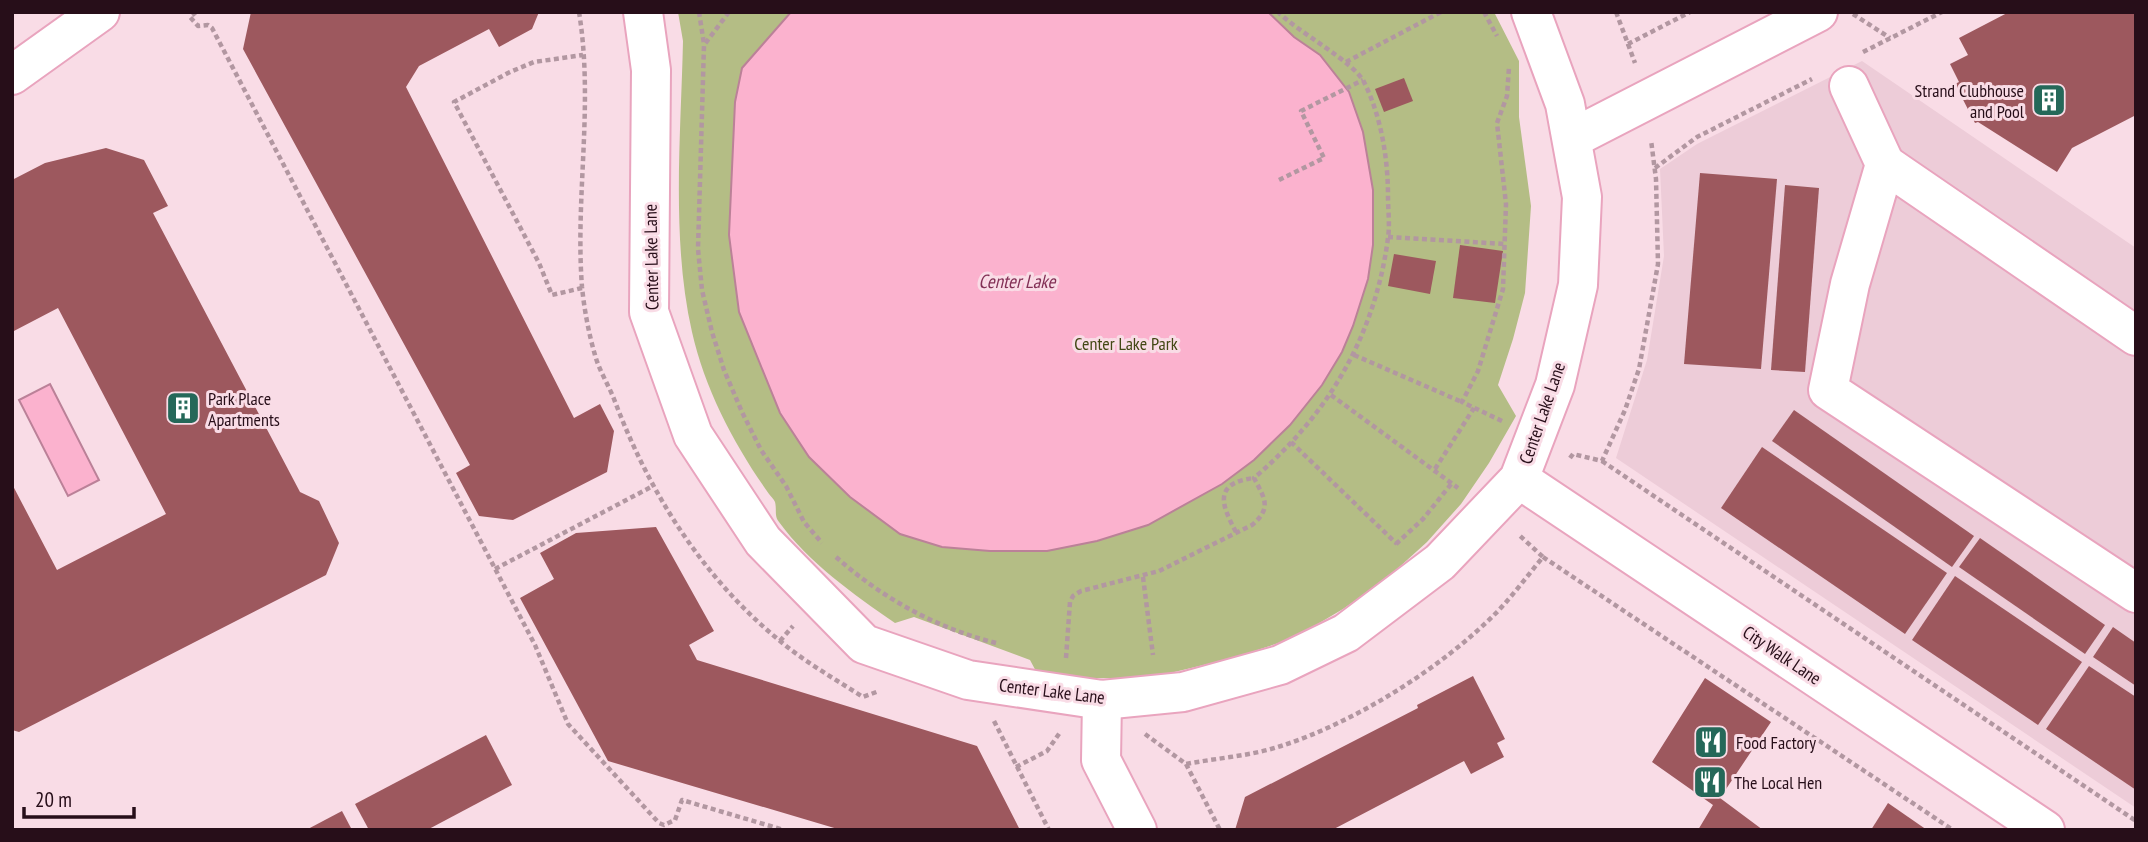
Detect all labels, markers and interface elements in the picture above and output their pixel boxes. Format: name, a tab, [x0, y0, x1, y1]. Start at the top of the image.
place label: Strand Clubhouse and Pool	[1915, 79, 2025, 123]
building icon: Strand Clubhouse and Pool	[2030, 81, 2068, 119]
street label: Center Lake Lane	[639, 204, 663, 310]
water label: Center Lake	[979, 269, 1057, 293]
park label: Center Lake Park	[1074, 332, 1178, 355]
street label: Center Lake Lane	[1514, 359, 1570, 467]
place label: Park Place Apartments	[208, 387, 280, 431]
building icon: Park Place Apartments	[164, 389, 202, 427]
street label: City Walk Lane	[1738, 620, 1826, 690]
street label: Center Lake Lane	[998, 673, 1106, 709]
restaurant icon: Food Factory	[1692, 723, 1730, 761]
place label: Food Factory	[1736, 731, 1816, 754]
restaurant icon: The Local Hen	[1691, 763, 1729, 801]
place label: The Local Hen	[1734, 771, 1822, 794]
scale bar	[24, 776, 135, 820]
text: 20 m	[35, 786, 72, 813]

